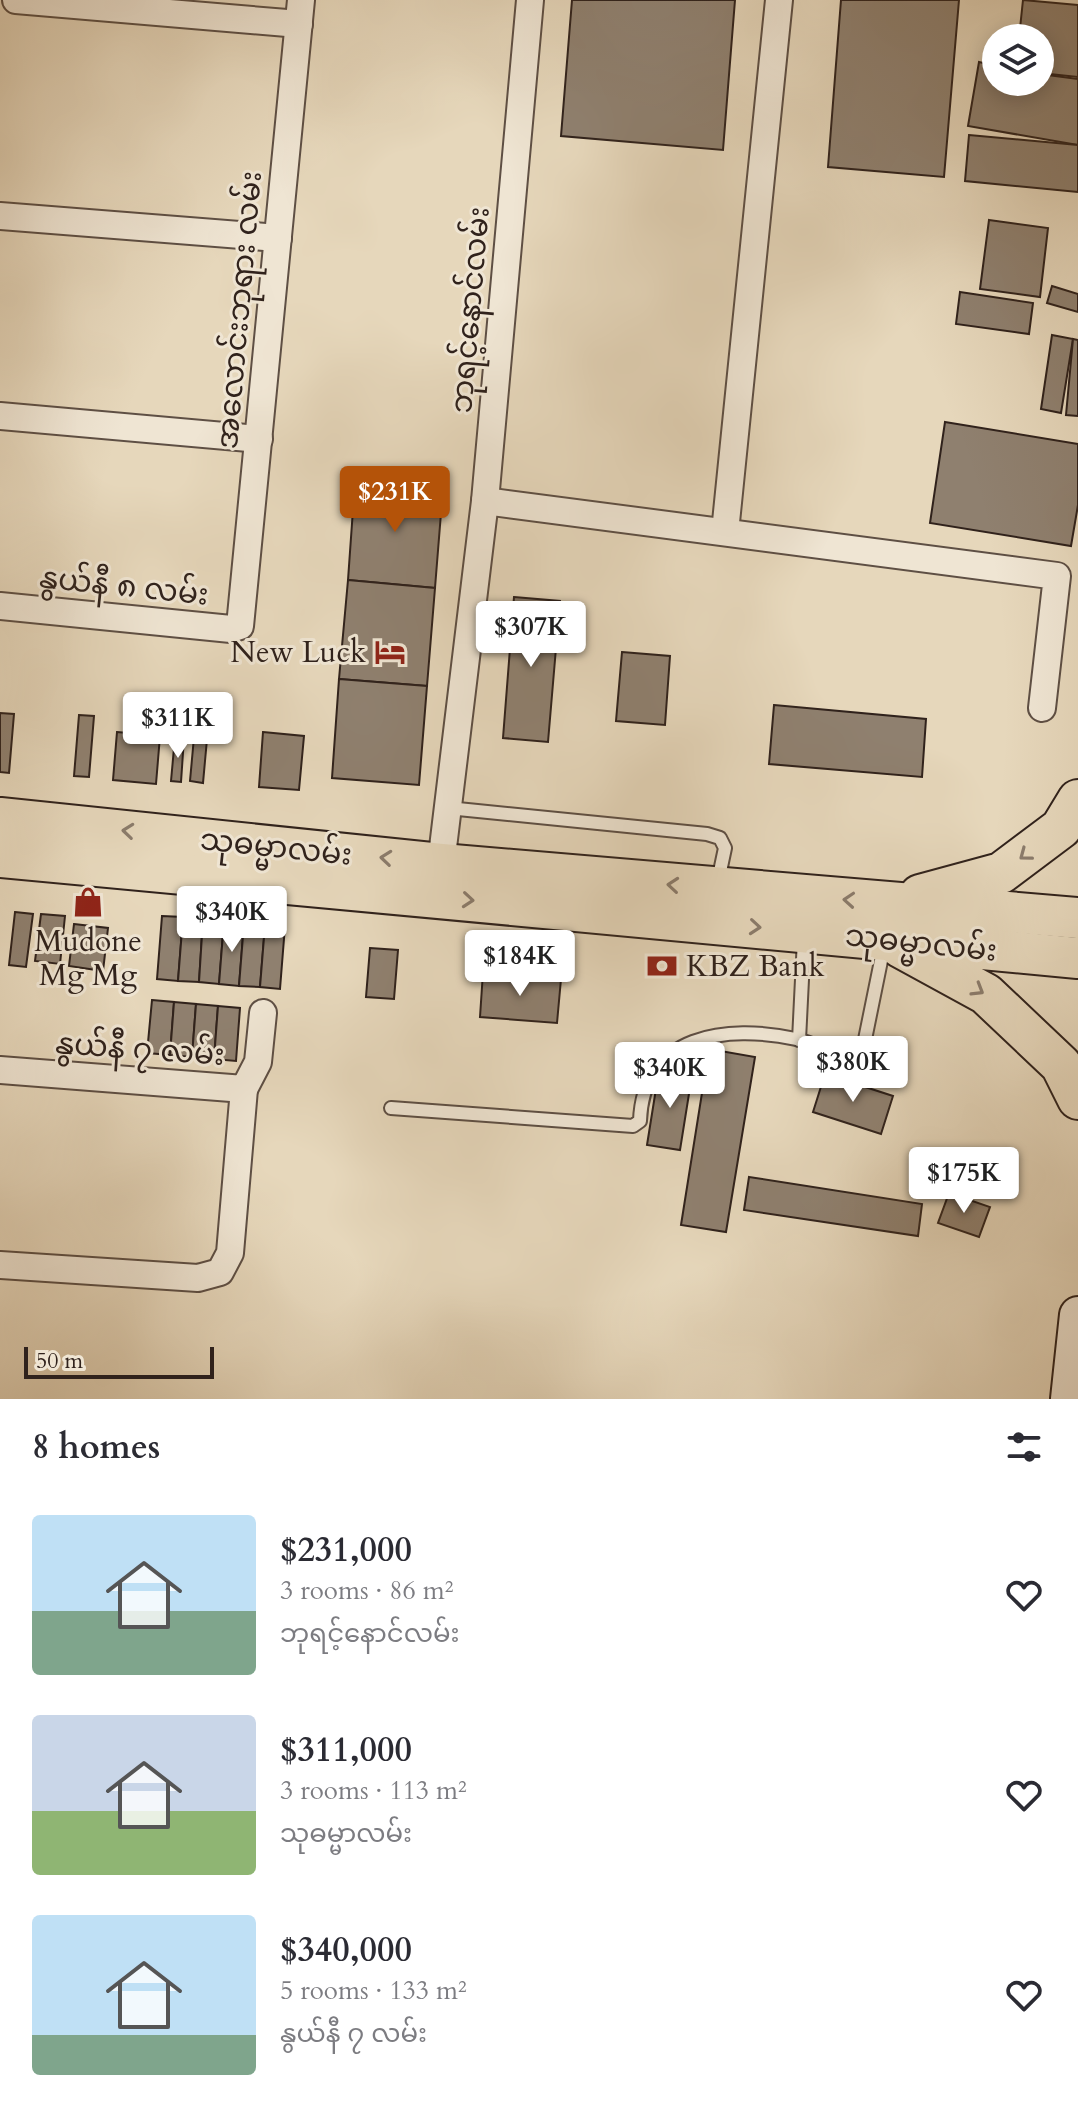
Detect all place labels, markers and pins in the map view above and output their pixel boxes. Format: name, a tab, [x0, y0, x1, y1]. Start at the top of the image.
pin: $231K	[339, 466, 451, 534]
pin: $307K	[475, 601, 587, 669]
place label: New Luck	[230, 632, 366, 673]
hotel icon: New Luck	[373, 635, 407, 669]
pin: $311K	[122, 692, 234, 760]
shop icon: Mudone Mg Mg	[71, 885, 105, 919]
pin: $340K	[176, 886, 288, 954]
place label: Mudone Mg Mg	[34, 921, 142, 996]
pin: $184K	[464, 930, 576, 998]
place label: KBZ Bank	[686, 946, 825, 987]
bank icon: KBZ Bank	[645, 949, 679, 983]
pin: $380K	[797, 1036, 909, 1104]
pin: $340K	[614, 1042, 726, 1110]
pin: $175K	[908, 1147, 1020, 1215]

